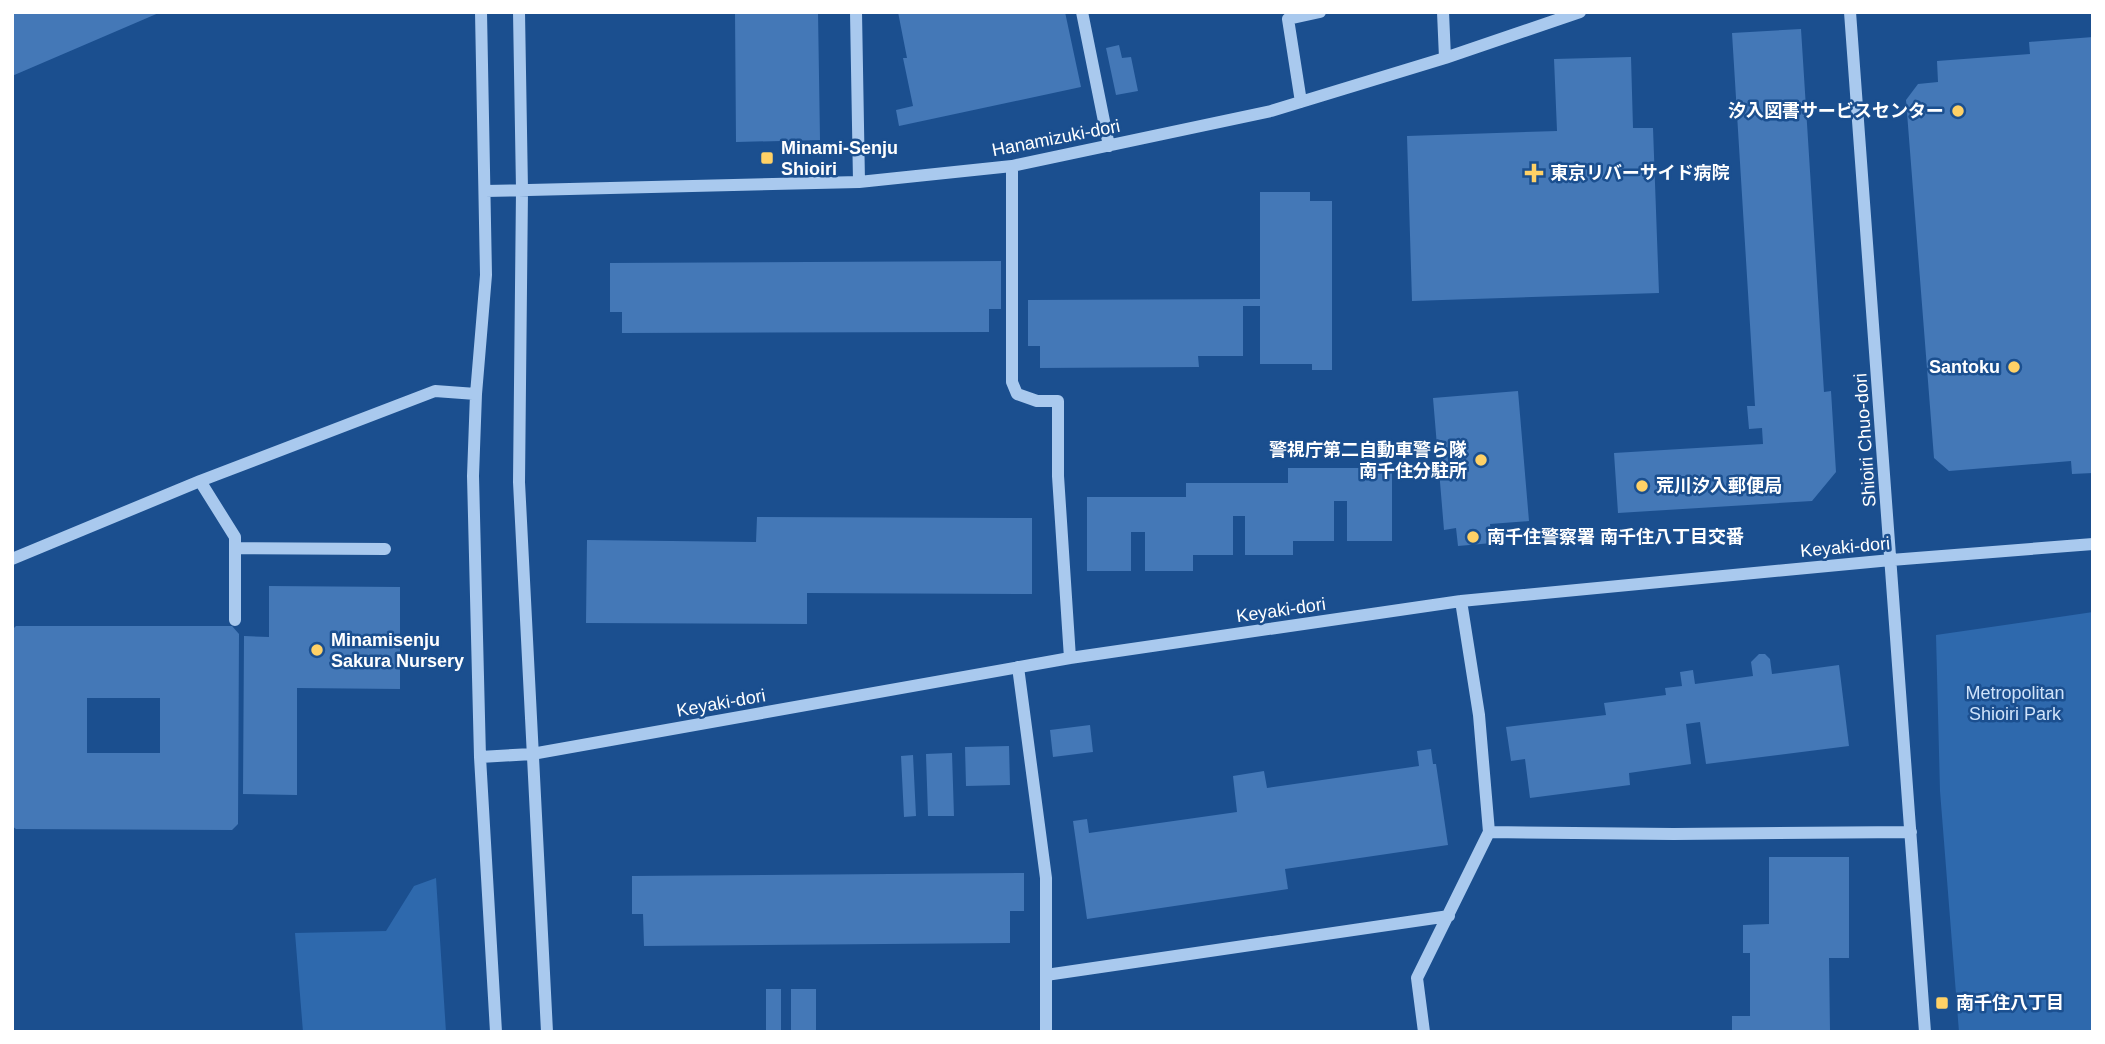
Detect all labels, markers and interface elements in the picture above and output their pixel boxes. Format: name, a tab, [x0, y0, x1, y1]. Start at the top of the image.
place label: 汐入図書サービスセンター	[1728, 101, 1944, 121]
marker: 汐入図書サービスセンター	[1950, 103, 1966, 119]
street label: Hanamizuki-dori	[990, 116, 1122, 160]
place label: Minami-Senju Shioiri	[781, 138, 898, 179]
marker: Minami-Senju Shioiri	[759, 150, 775, 166]
marker: 東京リバーサイド病院	[1524, 163, 1544, 183]
place label: 東京リバーサイド病院	[1550, 163, 1730, 183]
place label: Santoku	[1929, 357, 2000, 377]
marker: Santoku	[2006, 359, 2022, 375]
street label: Shioiri Chuo-dori	[1850, 372, 1880, 508]
place label: 警視庁第二自動車警ら隊 南千住分駐所	[1269, 440, 1467, 481]
marker: 警視庁第二自動車警ら隊 南千住分駐所	[1473, 452, 1489, 468]
place label: 荒川汐入郵便局	[1656, 476, 1782, 496]
marker: 荒川汐入郵便局	[1634, 478, 1650, 494]
place label: 南千住警察署 南千住八丁目交番	[1487, 527, 1744, 547]
marker: 南千住警察署 南千住八丁目交番	[1465, 529, 1481, 545]
street label: Keyaki-dori	[1799, 533, 1891, 561]
street label: Keyaki-dori	[1235, 594, 1327, 626]
place label: Minamisenju Sakura Nursery	[331, 630, 464, 671]
marker: Minamisenju Sakura Nursery	[309, 642, 325, 658]
park label: Metropolitan Shioiri Park	[1965, 683, 2065, 724]
street label: Keyaki-dori	[675, 685, 767, 721]
place label: 南千住八丁目	[1956, 993, 2064, 1013]
marker: 南千住八丁目	[1934, 995, 1950, 1011]

